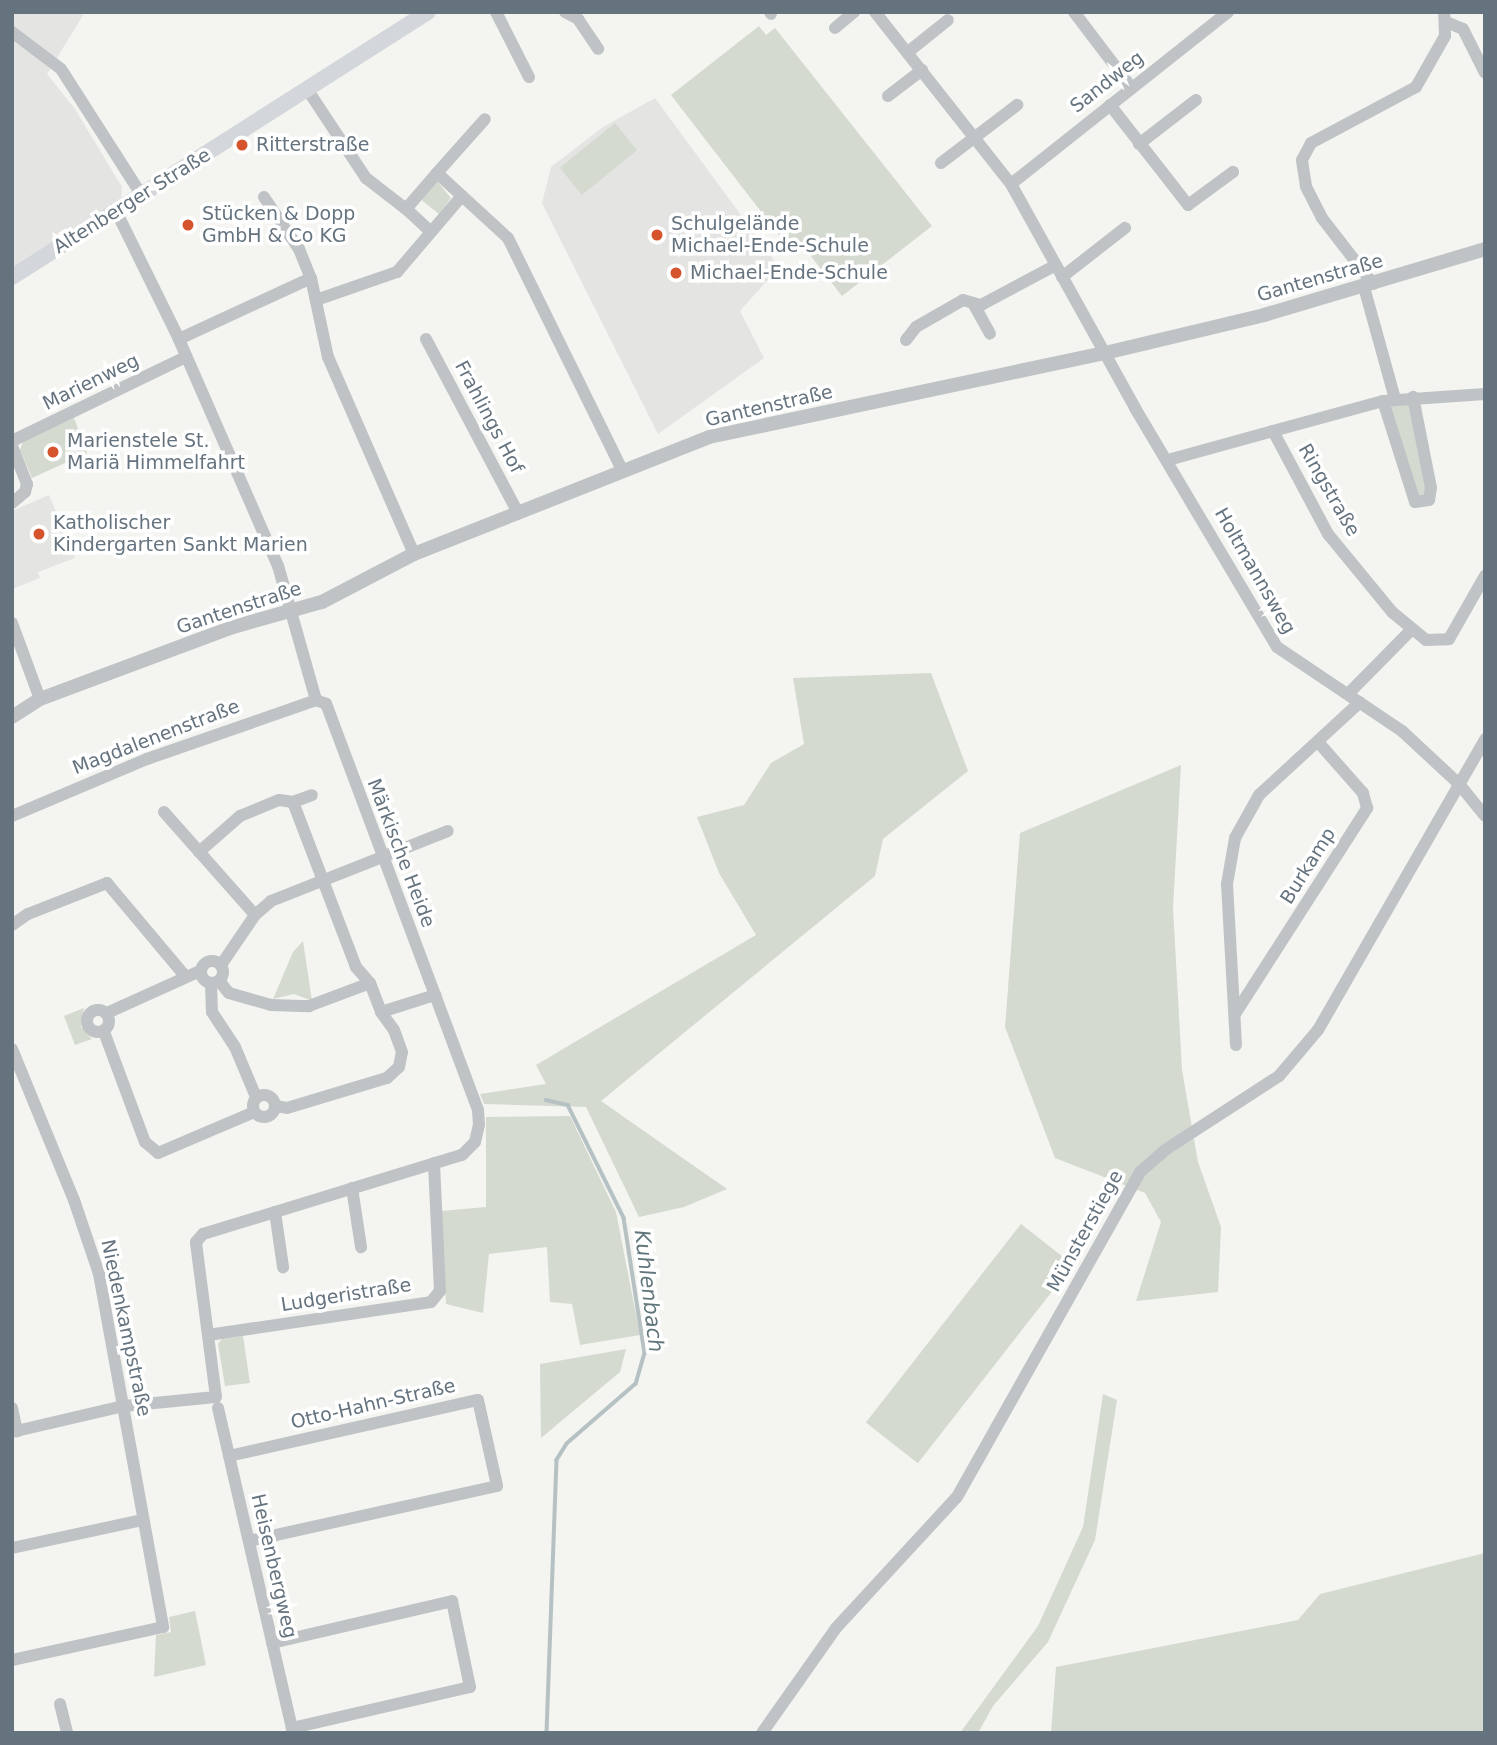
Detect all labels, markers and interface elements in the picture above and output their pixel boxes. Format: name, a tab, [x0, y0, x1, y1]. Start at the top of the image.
street label: Sandweg	[1066, 46, 1148, 118]
place label: Ritterstraße	[256, 134, 369, 156]
marker: Ritterstraße	[234, 137, 250, 153]
street label: Altenberger Straße	[49, 143, 215, 259]
place label: Stücken & Dopp GmbH & Co KG	[202, 203, 355, 247]
place label: Schulgelände Michael-Ende-Schule	[671, 213, 869, 257]
marker: Stücken & Dopp GmbH & Co KG	[180, 217, 196, 233]
marker: Schulgelände Michael-Ende-Schule	[649, 227, 665, 243]
street label: Gantenstraße	[1254, 249, 1386, 307]
place label: Michael-Ende-Schule	[690, 262, 888, 284]
marker: Michael-Ende-Schule	[668, 265, 684, 281]
street label: Marienweg	[39, 349, 143, 415]
street label: Frahlings Hof	[450, 357, 528, 477]
street label: Gantenstraße	[703, 380, 835, 432]
place label: Marienstele St. Mariä Himmelfahrt	[67, 430, 245, 474]
street label: Ringstraße	[1293, 440, 1365, 540]
marker: Marienstele St. Mariä Himmelfahrt	[45, 444, 61, 460]
street label: Holtmannsweg	[1210, 504, 1300, 638]
place label: Katholischer Kindergarten Sankt Marien	[53, 512, 308, 556]
marker: Katholischer Kindergarten Sankt Marien	[31, 526, 47, 542]
street label: Gantenstraße	[174, 577, 304, 639]
street label: Magdalenenstraße	[69, 695, 243, 779]
street label: Märkische Heide	[362, 776, 440, 930]
street label: Burkamp	[1276, 824, 1340, 908]
street label: Münsterstiege	[1042, 1166, 1128, 1296]
water label: Kuhlenbach	[629, 1228, 669, 1354]
street label: Niedenkampstraße	[96, 1237, 156, 1419]
street label: Ludgeristraße	[279, 1273, 413, 1317]
street label: Otto-Hahn-Straße	[289, 1374, 457, 1434]
street label: Heisenbergweg	[246, 1492, 302, 1640]

